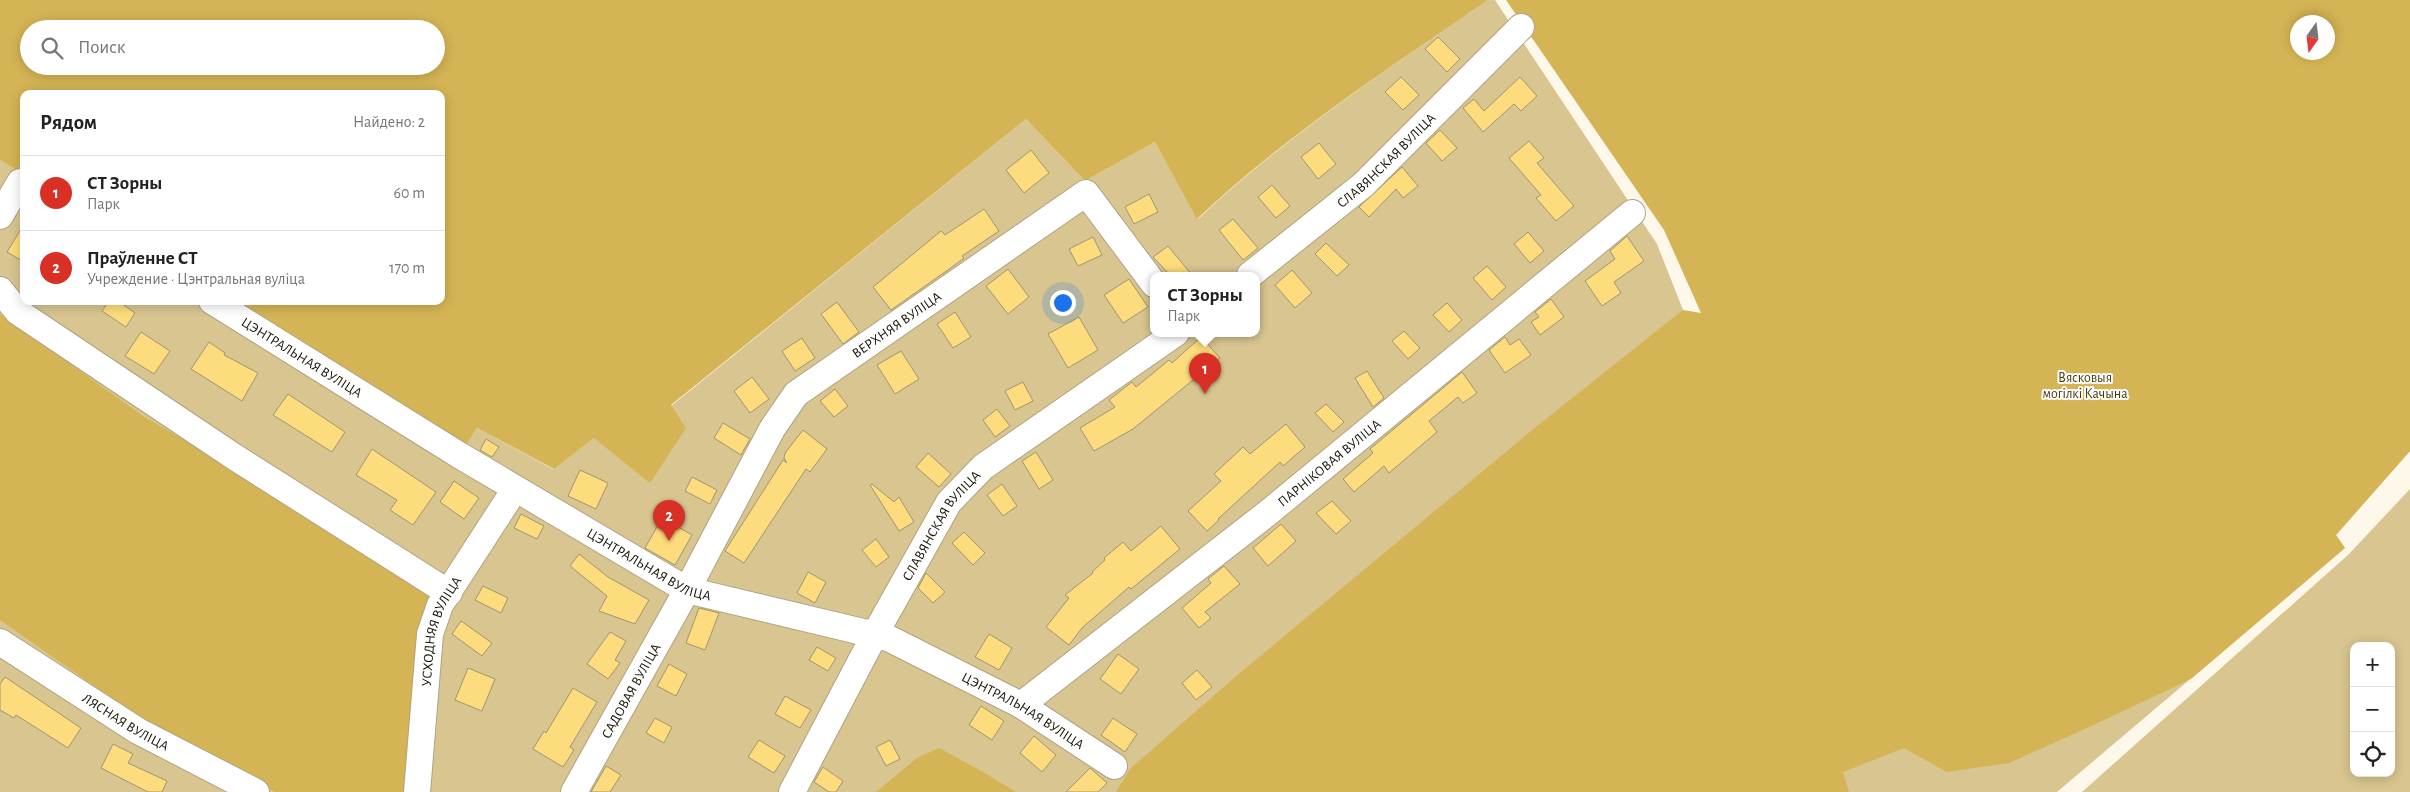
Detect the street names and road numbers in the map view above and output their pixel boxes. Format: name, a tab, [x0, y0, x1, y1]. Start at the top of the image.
street label: СЛАВЯНСКАЯ ВУЛІЦА	[1335, 111, 1438, 211]
street label: ВЕРХНЯЯ ВУЛІЦА	[850, 290, 944, 361]
street label: ЦЭНТРАЛЬНАЯ ВУЛІЦА	[239, 315, 364, 401]
street label: ПАРНІКОВАЯ ВУЛІЦА	[1276, 417, 1384, 510]
street label: СЛАВЯНСКАЯ ВУЛІЦА	[900, 468, 984, 583]
street label: ЦЭНТРАЛЬНАЯ ВУЛІЦА	[584, 526, 712, 604]
street label: УСХОДНЯЯ ВУЛІЦА	[420, 574, 465, 687]
street label: САДОВАЯ ВУЛІЦА	[599, 641, 664, 741]
street label: ЦЭНТРАЛЬНАЯ ВУЛІЦА	[959, 670, 1086, 752]
street label: ЛЯСНАЯ ВУЛІЦА	[80, 691, 171, 754]

